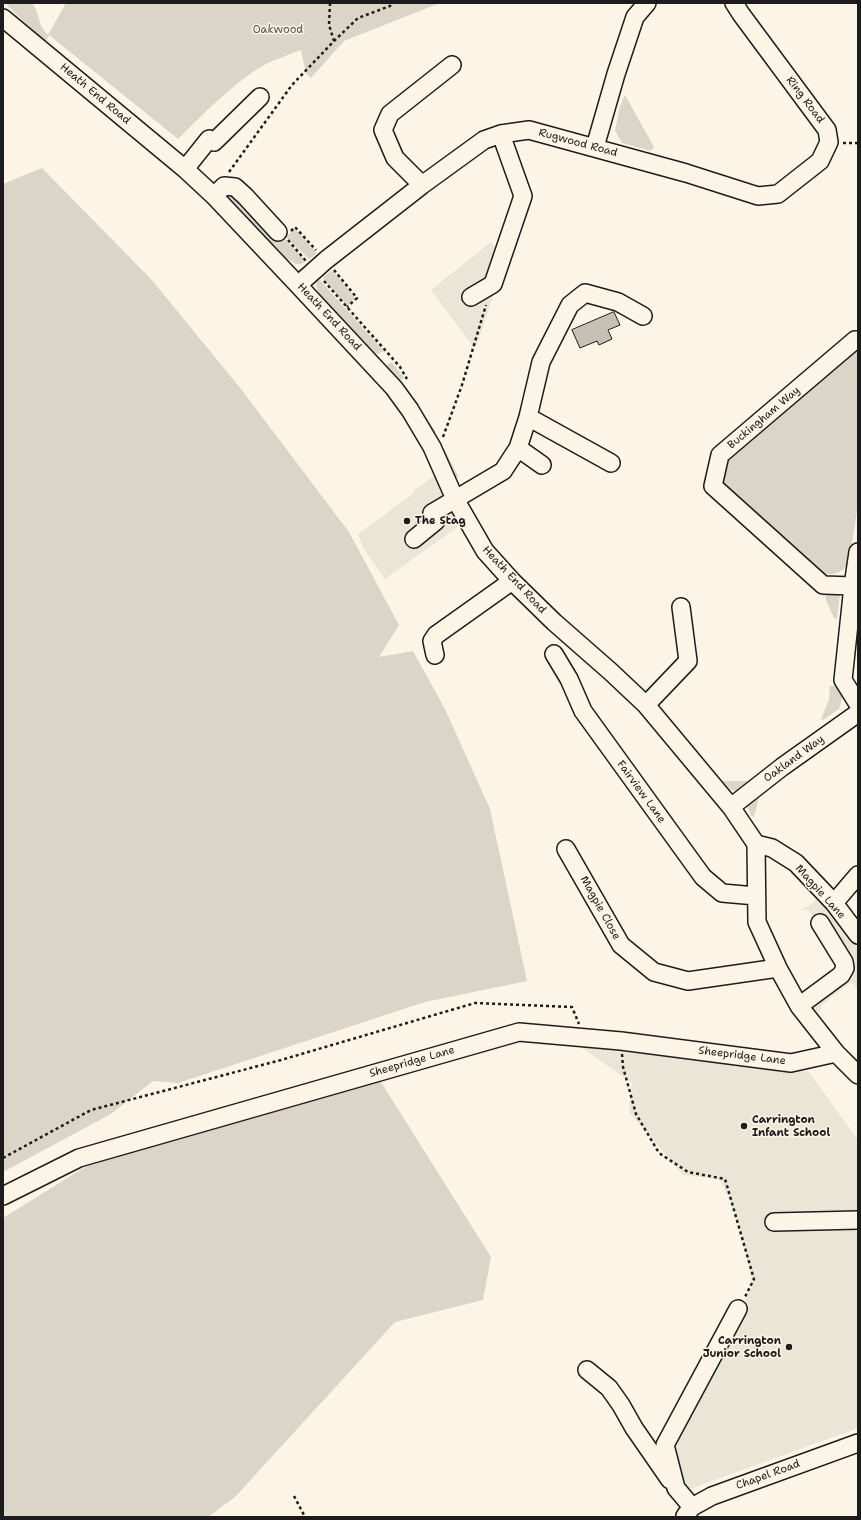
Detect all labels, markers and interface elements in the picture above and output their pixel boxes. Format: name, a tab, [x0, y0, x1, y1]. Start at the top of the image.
park label: Oakwood	[253, 23, 303, 37]
street label: Heath End Road	[57, 61, 133, 127]
street label: Ring Road	[783, 74, 827, 126]
street label: Rugwood Road	[537, 126, 619, 160]
street label: Heath End Road	[294, 280, 364, 354]
street label: Buckingham Way	[725, 384, 803, 452]
place label: The Stag	[415, 514, 466, 528]
marker: The Stag	[402, 516, 412, 526]
street label: Heath End Road	[479, 543, 549, 617]
street label: Oakland Way	[761, 733, 827, 785]
street label: Fairview Lane	[614, 758, 668, 826]
street label: Magpie Lane	[792, 862, 848, 922]
street label: Magpie Close	[577, 874, 623, 942]
street label: Sheepridge Lane	[368, 1044, 456, 1080]
street label: Sheepridge Lane	[697, 1044, 787, 1068]
place label: Carrington Infant School	[752, 1113, 830, 1139]
marker: Carrington Infant School	[739, 1121, 749, 1131]
place label: Carrington Junior School	[703, 1334, 781, 1360]
marker: Carrington Junior School	[784, 1342, 794, 1352]
street label: Chapel Road	[734, 1457, 802, 1493]

